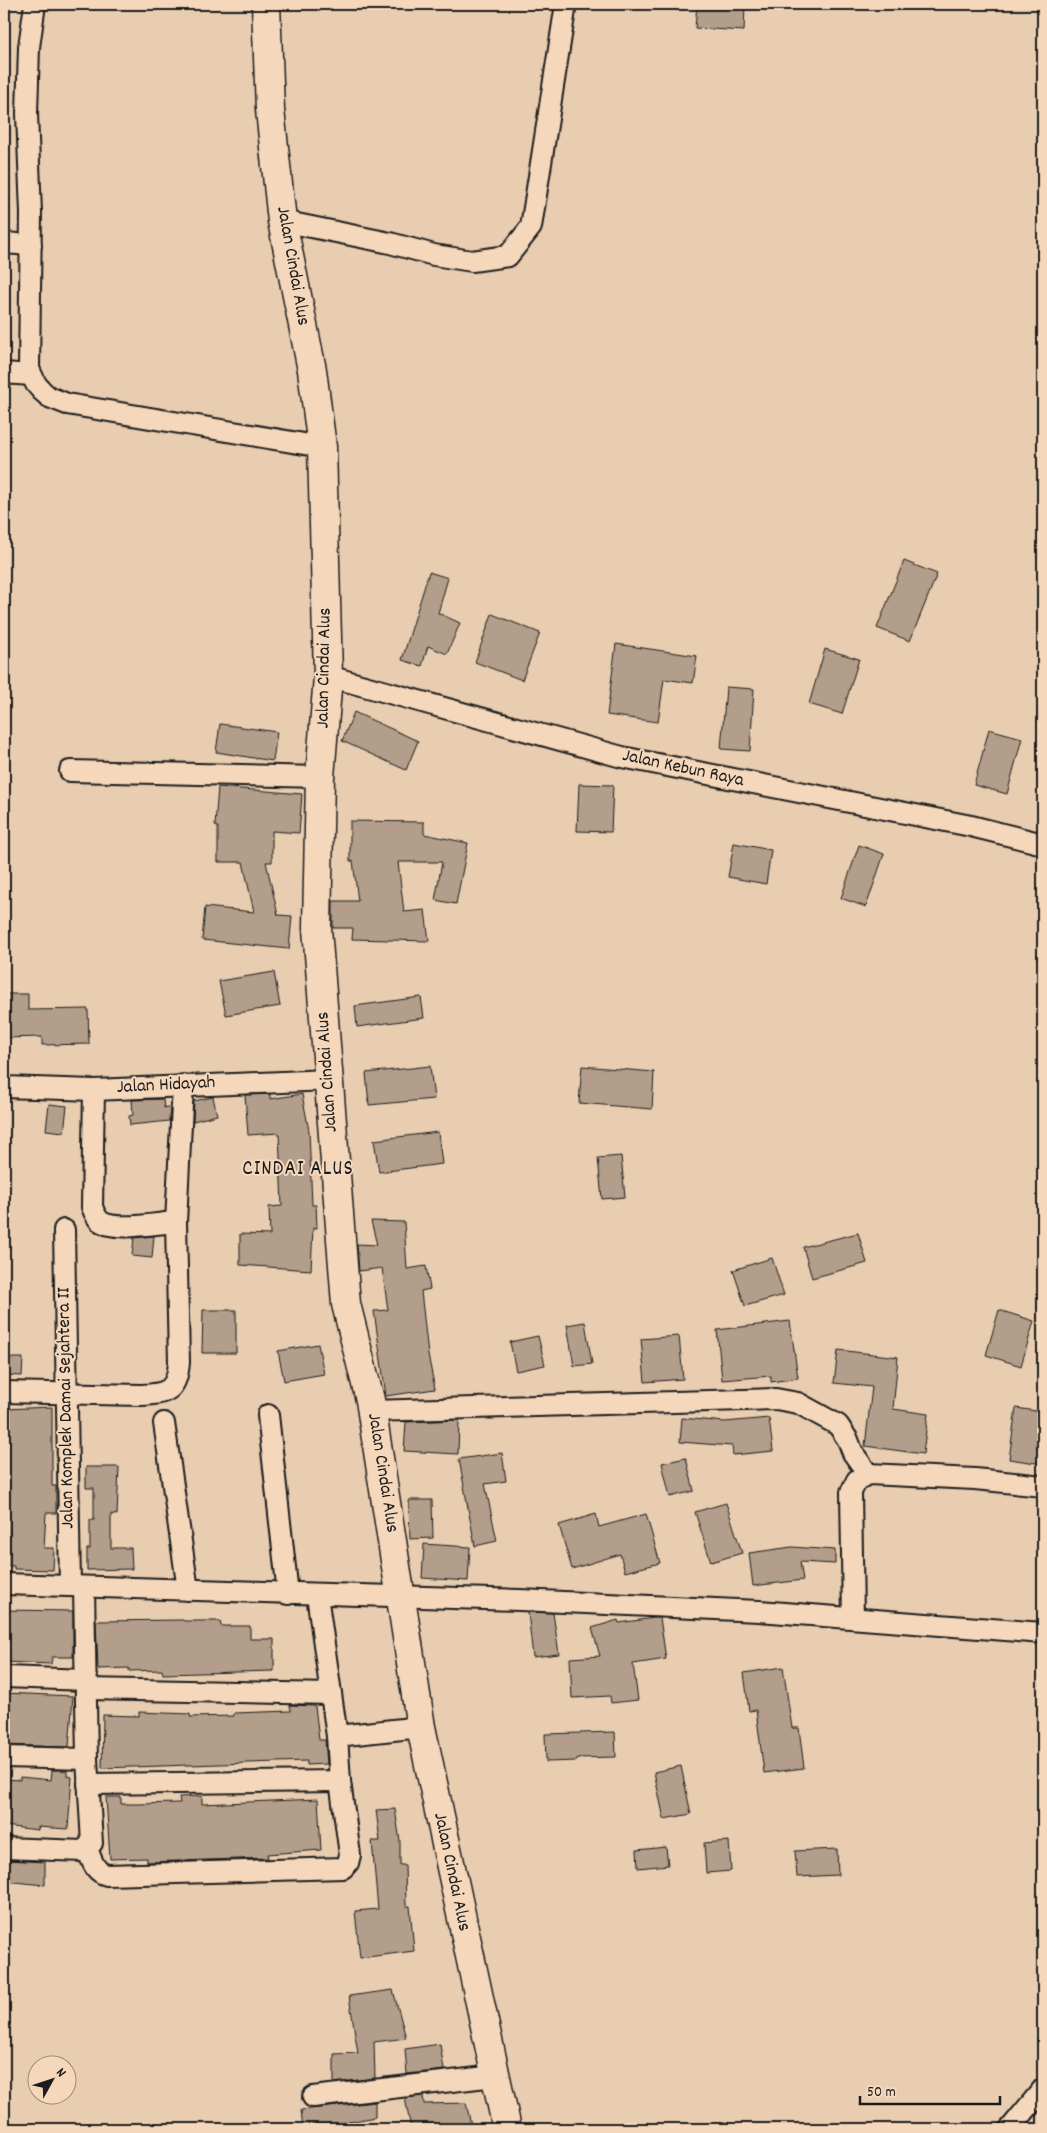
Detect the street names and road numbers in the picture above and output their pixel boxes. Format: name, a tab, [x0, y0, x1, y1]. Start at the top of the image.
street label: Jalan Cindai Alus	[268, 204, 316, 328]
street label: Jalan Cindai Alus	[310, 607, 340, 729]
street label: Jalan Kebun Raya	[620, 743, 747, 795]
street label: Jalan Cindai Alus	[310, 1011, 346, 1133]
street label: Jalan Hidayah	[116, 1070, 216, 1102]
street label: Jalan Komplek Damai Sejahtera II	[51, 1287, 83, 1529]
street label: Jalan Cindai Alus	[359, 1411, 405, 1535]
street label: Jalan Cindai Alus	[425, 1810, 477, 1934]

